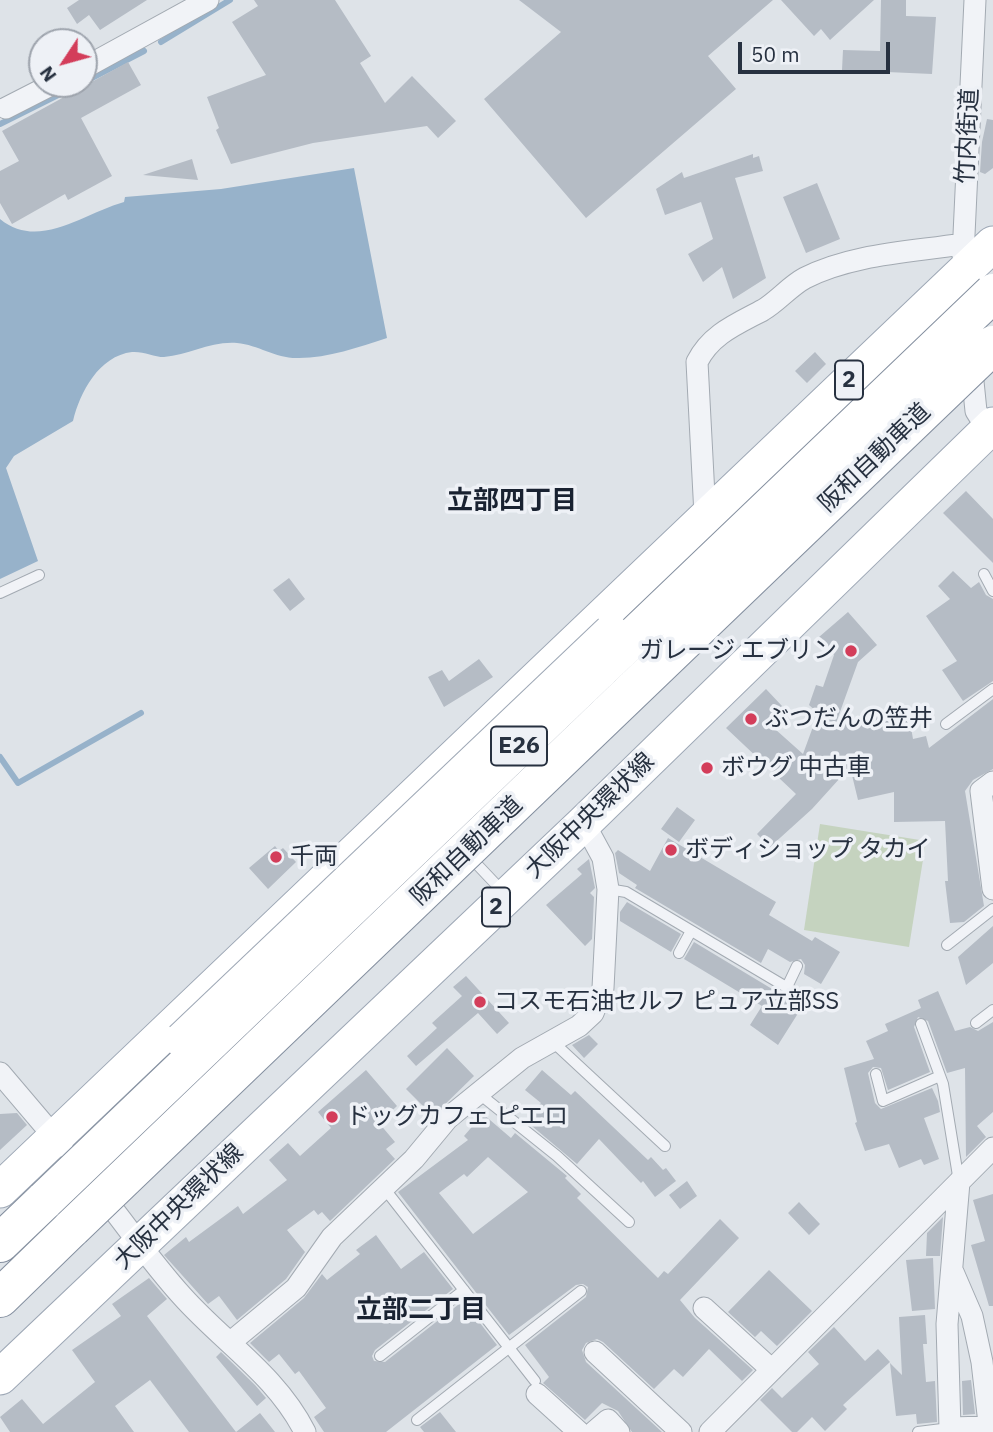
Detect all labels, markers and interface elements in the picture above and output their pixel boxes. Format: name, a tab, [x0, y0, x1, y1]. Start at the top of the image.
north arrow	[28, 28, 98, 98]
scale bar	[741, 28, 893, 72]
text: 50 m	[751, 40, 800, 68]
text: N	[34, 62, 61, 87]
street label: 竹内街道	[951, 87, 985, 185]
road number: 2	[835, 360, 863, 400]
street label: 阪和自動車道	[813, 398, 937, 518]
district label: 立部四丁目	[447, 485, 577, 517]
place label: ガレージ エブリン	[639, 637, 837, 665]
marker: ガレージ エブリン	[843, 643, 859, 659]
place label: ぶつだんの笠井	[765, 705, 933, 733]
marker: ぶつだんの笠井	[743, 711, 759, 727]
road number: E26	[491, 726, 547, 766]
street label: 大阪中央環状線	[520, 747, 660, 885]
place label: ボウグ 中古車	[721, 754, 871, 782]
marker: ボウグ 中古車	[699, 760, 715, 776]
street label: 阪和自動車道	[405, 791, 529, 911]
place label: ボディショップ タカイ	[685, 836, 931, 864]
marker: ボディショップ タカイ	[663, 842, 679, 858]
place label: 千両	[290, 843, 338, 871]
marker: 千両	[268, 849, 284, 865]
road number: 2	[482, 888, 510, 926]
place label: コスモ石油セルフ ピュア立部SS	[494, 988, 839, 1016]
marker: コスモ石油セルフ ピュア立部SS	[472, 994, 488, 1010]
place label: ドッグカフェ ピエロ	[346, 1103, 568, 1131]
marker: ドッグカフェ ピエロ	[324, 1109, 340, 1125]
street label: 大阪中央環状線	[109, 1138, 249, 1276]
district label: 立部二丁目	[356, 1294, 486, 1326]

